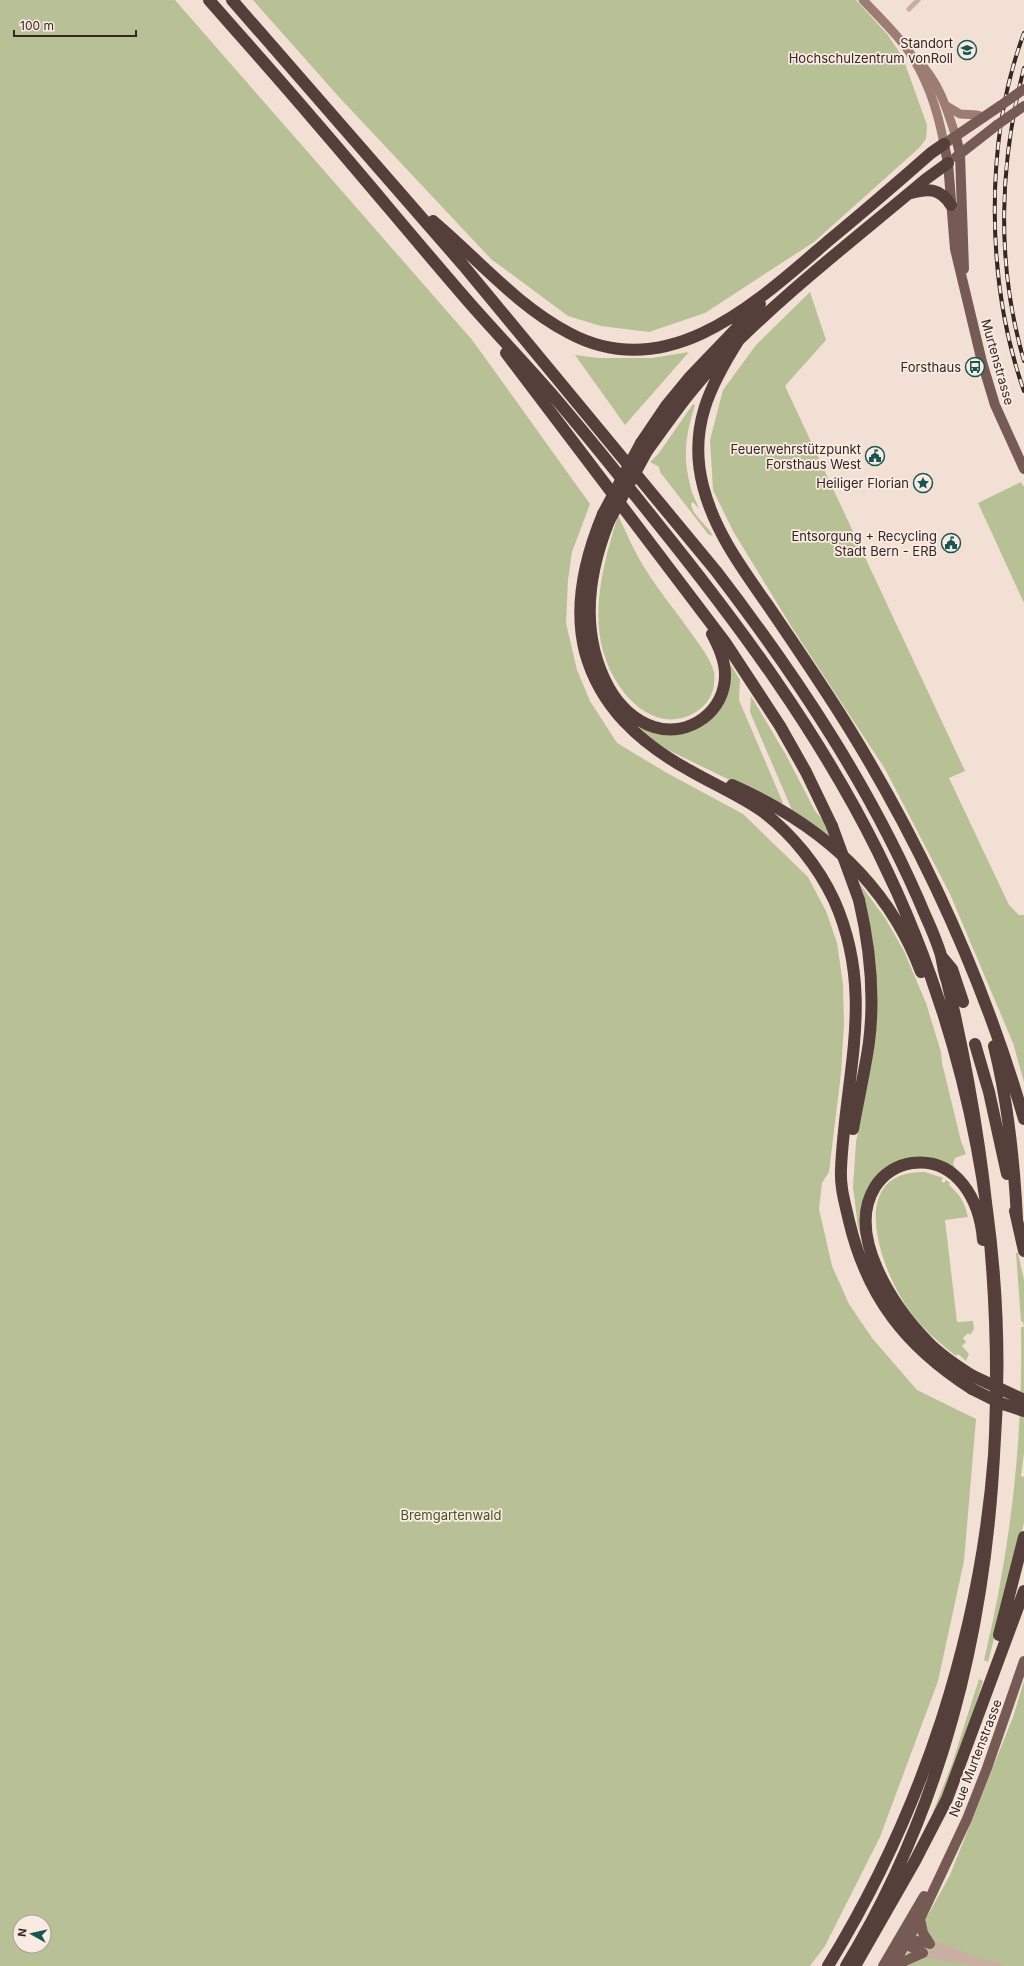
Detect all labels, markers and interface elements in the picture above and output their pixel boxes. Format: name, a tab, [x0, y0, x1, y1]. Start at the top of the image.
scale bar	[14, 12, 136, 38]
text: 100 m	[20, 18, 54, 33]
place label: Standort Hochschulzentrum vonRoll	[789, 35, 953, 66]
school or university icon: Standort Hochschulzentrum vonRoll	[956, 39, 978, 61]
street label: Murtenstrasse	[978, 317, 1018, 407]
bus stop icon: Forsthaus	[964, 356, 986, 378]
place label: Forsthaus	[901, 359, 961, 375]
place label: Feuerwehrstützpunkt Forsthaus West	[730, 441, 861, 472]
public building icon: Feuerwehrstützpunkt Forsthaus West	[864, 445, 886, 467]
place icon: Heiliger Florian	[912, 472, 934, 494]
place label: Heiliger Florian	[816, 475, 909, 491]
place label: Entsorgung + Recycling Stadt Bern - ERB	[791, 528, 937, 559]
public building icon: Entsorgung + Recycling Stadt Bern - ERB	[940, 532, 962, 554]
park label: Bremgartenwald	[401, 1507, 501, 1523]
street label: Neue Murtenstrasse	[945, 1697, 1005, 1819]
north arrow	[12, 1914, 52, 1954]
text: N	[15, 1927, 30, 1938]

